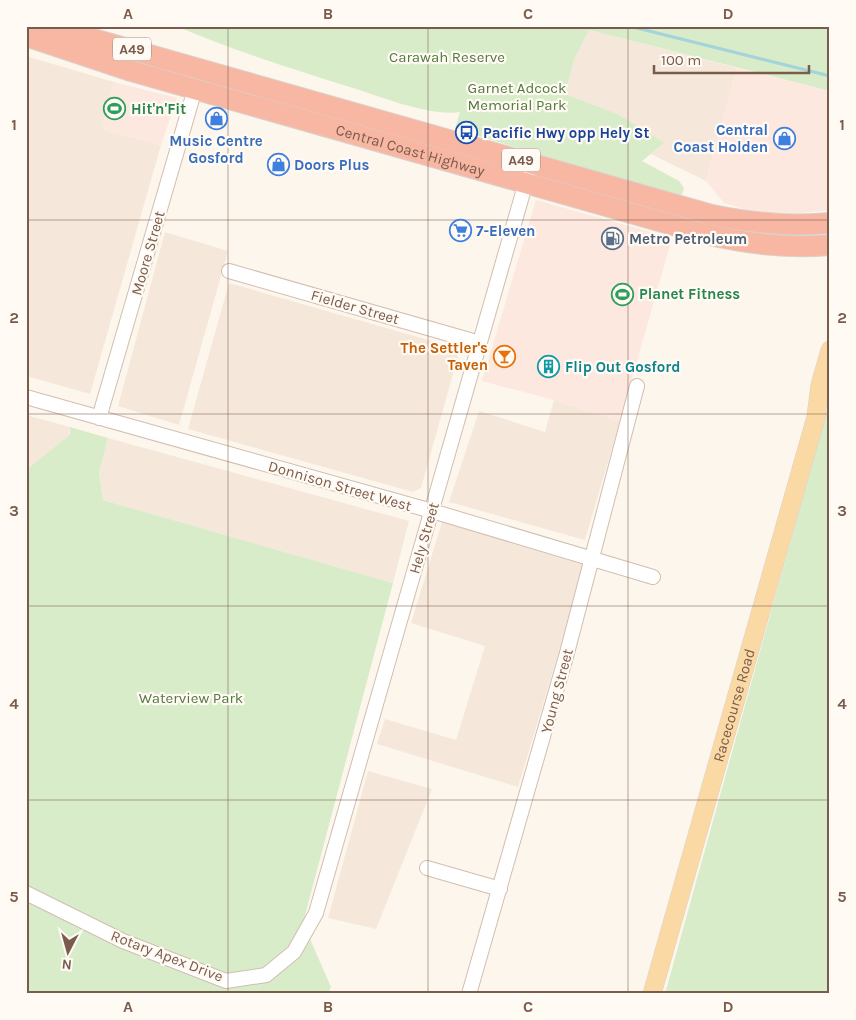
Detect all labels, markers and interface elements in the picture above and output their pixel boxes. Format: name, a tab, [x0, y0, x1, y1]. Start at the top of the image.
text: A	[123, 4, 133, 23]
text: B	[323, 4, 333, 23]
text: C	[523, 4, 533, 23]
text: D	[723, 4, 734, 23]
road number: A49	[113, 38, 151, 61]
scale bar	[654, 42, 808, 74]
park label: Carawah Reserve	[389, 48, 505, 66]
text: 100 m	[661, 51, 701, 69]
park label: Garnet Adcock Memorial Park	[468, 79, 566, 114]
sports icon: Hit'n'Fit	[103, 97, 127, 121]
place label: Hit'n'Fit	[131, 100, 186, 118]
shop icon: Music Centre Gosford	[204, 106, 228, 130]
text: 1	[11, 115, 17, 134]
text: 1	[839, 115, 845, 134]
street label: Central Coast Highway	[334, 121, 487, 180]
bus stop icon: Pacific Hwy opp Hely St	[455, 121, 479, 145]
place label: Central Coast Holden	[673, 121, 768, 156]
place label: Pacific Hwy opp Hely St	[483, 124, 649, 142]
shop icon: Central Coast Holden	[772, 127, 796, 151]
place label: Music Centre Gosford	[169, 132, 263, 167]
road number: A49	[502, 148, 540, 172]
shop icon: Doors Plus	[266, 153, 290, 177]
place label: Doors Plus	[294, 156, 370, 174]
street label: Moore Street	[127, 208, 169, 297]
supermarket icon: 7-Eleven	[448, 219, 472, 243]
place label: 7-Eleven	[476, 222, 535, 240]
fuel station icon: Metro Petroleum	[601, 227, 625, 251]
place label: Metro Petroleum	[629, 230, 747, 248]
sports icon: Planet Fitness	[611, 282, 635, 306]
place label: Planet Fitness	[639, 285, 740, 303]
street label: Fielder Street	[309, 286, 402, 328]
text: 2	[9, 308, 19, 327]
text: 2	[837, 308, 847, 327]
place label: The Settler's Taven	[401, 339, 488, 374]
bar icon: The Settler's Taven	[492, 345, 516, 369]
building icon: Flip Out Gosford	[537, 355, 561, 379]
place label: Flip Out Gosford	[565, 358, 680, 376]
street label: Donnison Street West	[266, 457, 414, 515]
street label: Hely Street	[405, 500, 443, 576]
text: 3	[9, 501, 19, 520]
text: 3	[837, 501, 847, 520]
street label: Young Street	[537, 646, 577, 735]
street label: Racecourse Road	[709, 647, 759, 764]
park label: Waterview Park	[139, 689, 243, 707]
text: 4	[9, 694, 19, 713]
text: 4	[837, 694, 847, 713]
text: 5	[9, 887, 19, 906]
text: 5	[837, 887, 847, 906]
street label: Rotary Apex Drive	[108, 926, 226, 986]
north arrow	[42, 928, 92, 978]
text: N	[61, 955, 73, 973]
text: A	[123, 997, 133, 1016]
text: B	[323, 997, 333, 1016]
text: C	[523, 997, 533, 1016]
text: D	[723, 997, 734, 1016]

